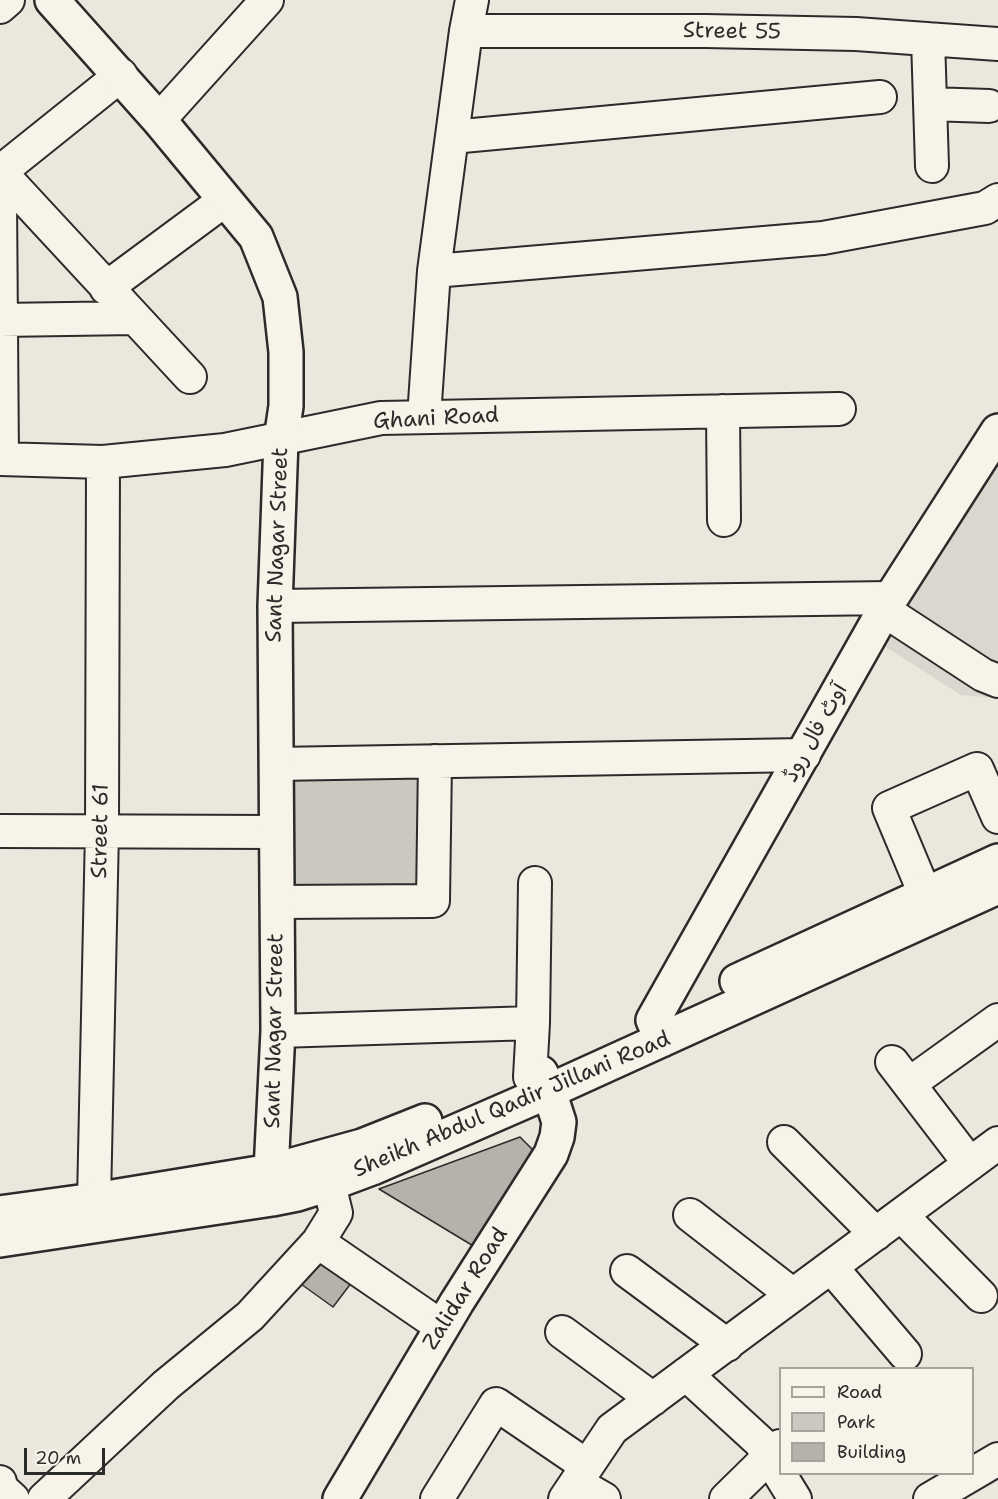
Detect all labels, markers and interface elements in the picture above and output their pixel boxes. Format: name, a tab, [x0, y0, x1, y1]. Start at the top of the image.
street label: Street 55	[683, 18, 781, 46]
street label: Ghani Road	[372, 403, 500, 435]
street label: Sant Nagar Street	[261, 447, 295, 643]
street label: آوٹ فال روڈ	[778, 679, 854, 787]
street label: Street 61	[87, 783, 115, 879]
street label: Sant Nagar Street	[260, 933, 290, 1129]
street label: Sheikh Abdul Qadir Jillani Road	[349, 1026, 675, 1184]
street label: Zalidar Road	[418, 1223, 514, 1355]
legend	[779, 1367, 974, 1475]
text: Road	[837, 1380, 882, 1404]
text: Park	[837, 1410, 876, 1434]
scale bar	[27, 1436, 108, 1474]
text: Building	[837, 1440, 906, 1464]
text: 20 m	[35, 1446, 81, 1470]

